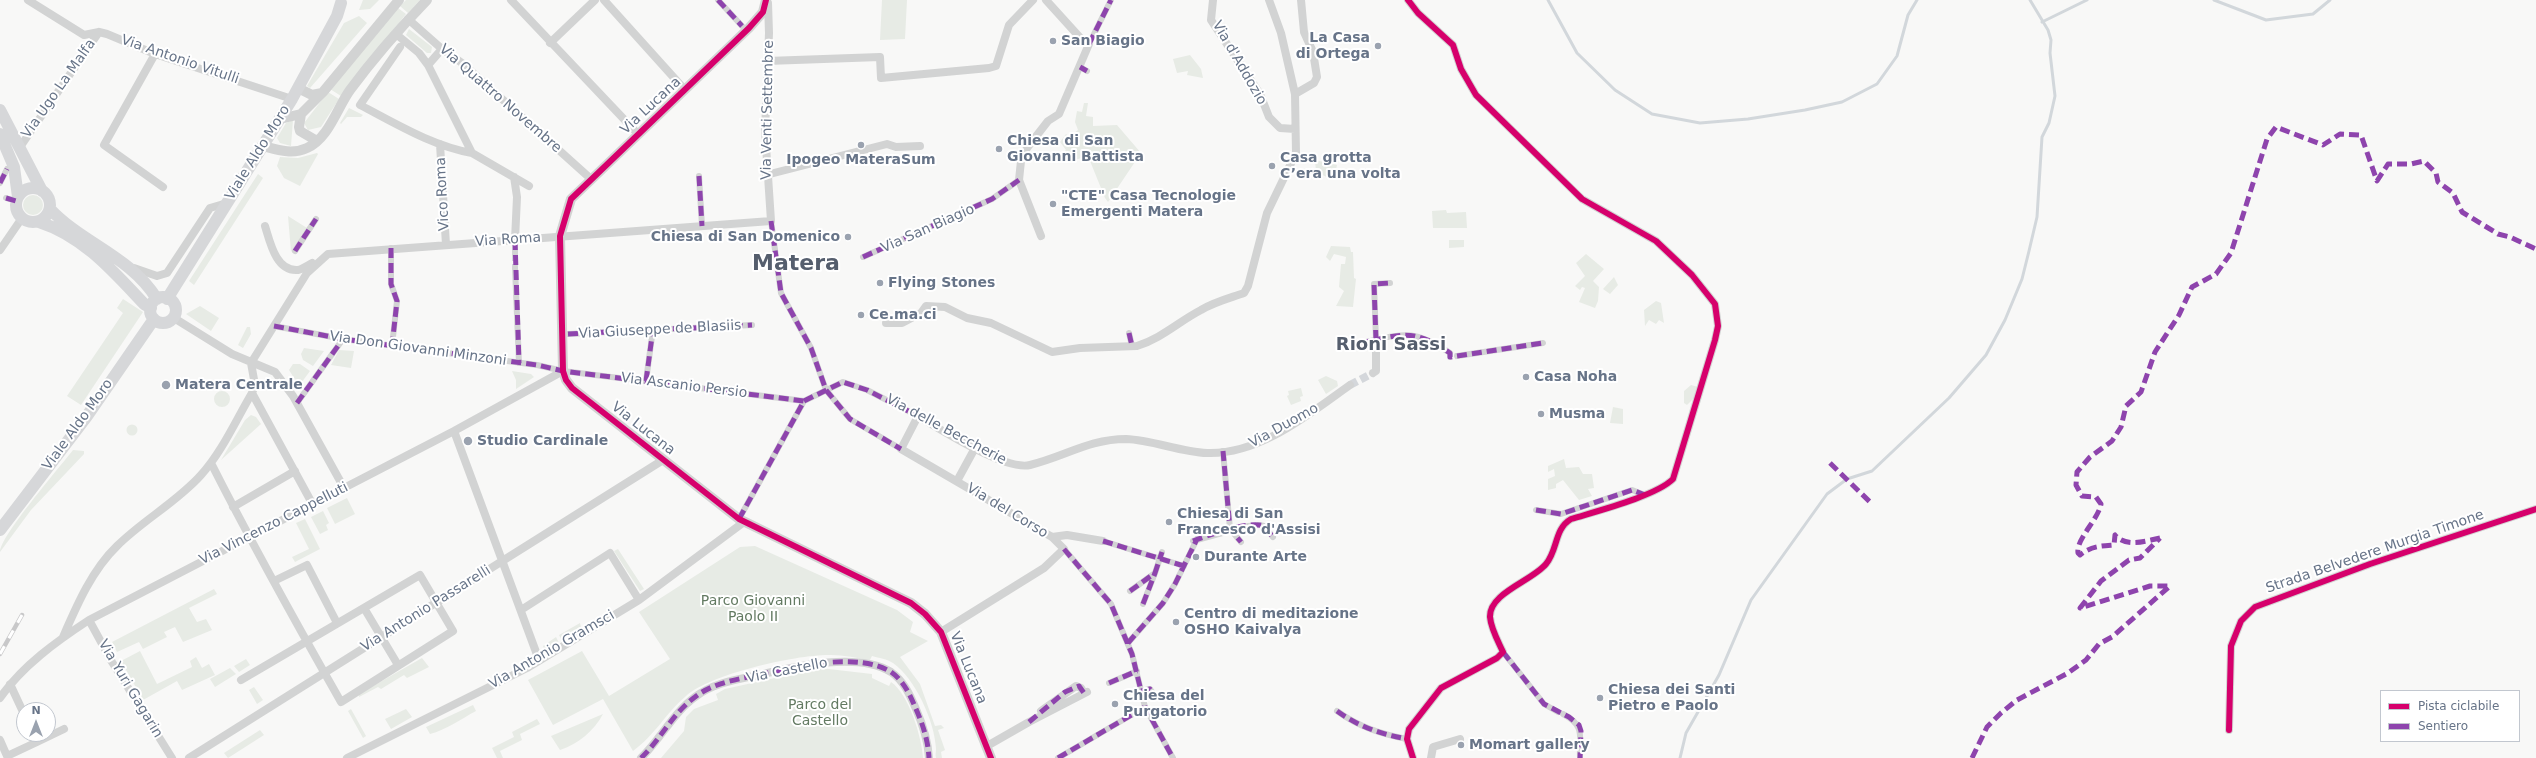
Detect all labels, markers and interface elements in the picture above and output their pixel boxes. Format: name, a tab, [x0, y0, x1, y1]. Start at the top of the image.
street label: Via d'Addozio	[1208, 18, 1270, 108]
place label: La Casa di Ortega	[1296, 30, 1370, 62]
street label: Via Antonio Vitulli	[119, 32, 241, 88]
place label: San Biagio	[1061, 33, 1145, 49]
street label: Via Ugo La Malfa	[19, 36, 99, 142]
marker: San Biagio	[1048, 36, 1058, 46]
street label: Via Venti Settembre	[758, 40, 778, 180]
street label: Via Quattro Novembre	[435, 41, 565, 157]
marker: La Casa di Ortega	[1373, 41, 1383, 51]
street label: Via Lucana	[617, 74, 685, 138]
street label: Viale Aldo Moro	[222, 102, 294, 204]
place label: Chiesa di San Giovanni Battista	[1007, 133, 1144, 166]
marker: Ipogeo MateraSum	[856, 140, 866, 150]
marker: Chiesa di San Giovanni Battista	[994, 144, 1004, 154]
place label: Casa grotta C’era una volta	[1280, 150, 1401, 182]
place label: Ipogeo MateraSum	[786, 152, 936, 168]
street label: Vico Roma	[433, 157, 453, 231]
marker: Casa grotta C’era una volta	[1267, 161, 1277, 171]
place label: "CTE" Casa Tecnologie Emergenti Matera	[1061, 188, 1236, 220]
marker: "CTE" Casa Tecnologie Emergenti Matera	[1048, 199, 1058, 209]
street label: Via San Biagio	[879, 201, 977, 257]
street label: Via Roma	[474, 229, 542, 251]
place label: Chiesa di San Domenico	[651, 229, 840, 245]
marker: Chiesa di San Domenico	[843, 232, 853, 242]
district label: Matera	[752, 251, 840, 277]
place label: Flying Stones	[888, 275, 995, 291]
marker: Flying Stones	[875, 278, 885, 288]
place label: Ce.ma.ci	[869, 307, 937, 323]
marker: Ce.ma.ci	[856, 310, 866, 320]
street label: Via Giuseppe de Blasiis	[578, 317, 742, 343]
street label: Via Don Giovanni Minzoni	[328, 328, 508, 370]
district label: Rioni Sassi	[1336, 334, 1446, 356]
place label: Casa Noha	[1534, 369, 1617, 385]
street label: Via Ascanio Persio	[620, 370, 748, 402]
marker: Casa Noha	[1521, 372, 1531, 382]
street label: Viale Aldo Moro	[39, 376, 117, 474]
place label: Matera Centrale	[175, 377, 303, 393]
marker: Matera Centrale	[160, 379, 172, 391]
street label: Via delle Beccherie	[883, 391, 1009, 469]
street label: Via Lucana	[608, 399, 678, 459]
street label: Via Duomo	[1246, 400, 1322, 452]
place label: Musma	[1549, 406, 1605, 422]
marker: Musma	[1536, 409, 1546, 419]
place label: Studio Cardinale	[477, 433, 608, 449]
marker: Studio Cardinale	[462, 435, 474, 447]
street label: Via Vincenzo Cappelluti	[197, 479, 351, 569]
street label: Via del Corso	[963, 480, 1051, 542]
place label: Chiesa di San Francesco d'Assisi	[1177, 506, 1321, 538]
street label: Strada Belvedere Murgia Timone	[2264, 507, 2486, 597]
marker: Chiesa di San Francesco d'Assisi	[1164, 517, 1174, 527]
place label: Durante Arte	[1204, 549, 1307, 565]
marker: Durante Arte	[1191, 552, 1201, 562]
street label: Via Antonio Passarelli	[358, 562, 494, 656]
park label: Parco Giovanni Paolo II	[701, 593, 805, 626]
place label: Centro di meditazione OSHO Kaivalya	[1184, 606, 1359, 638]
street label: Via Antonio Gramsci	[486, 607, 618, 693]
marker: Centro di meditazione OSHO Kaivalya	[1171, 617, 1181, 627]
street label: Via Lucana	[946, 629, 990, 707]
street label: Via Yuri Gagarin	[94, 637, 166, 741]
street label: Via Castello	[745, 655, 829, 687]
place label: Chiesa dei Santi Pietro e Paolo	[1608, 682, 1735, 714]
place label: Chiesa del Purgatorio	[1123, 688, 1207, 720]
legend	[2380, 690, 2520, 742]
marker: Chiesa dei Santi Pietro e Paolo	[1595, 693, 1605, 703]
park label: Parco del Castello	[788, 697, 852, 730]
marker: Chiesa del Purgatorio	[1110, 699, 1120, 709]
text: Pista ciclabile	[2418, 699, 2499, 713]
north arrow	[16, 702, 56, 742]
text: N	[31, 704, 41, 717]
text: Sentiero	[2418, 719, 2468, 733]
place label: Momart gallery	[1469, 737, 1590, 753]
marker: Momart gallery	[1456, 740, 1466, 750]

